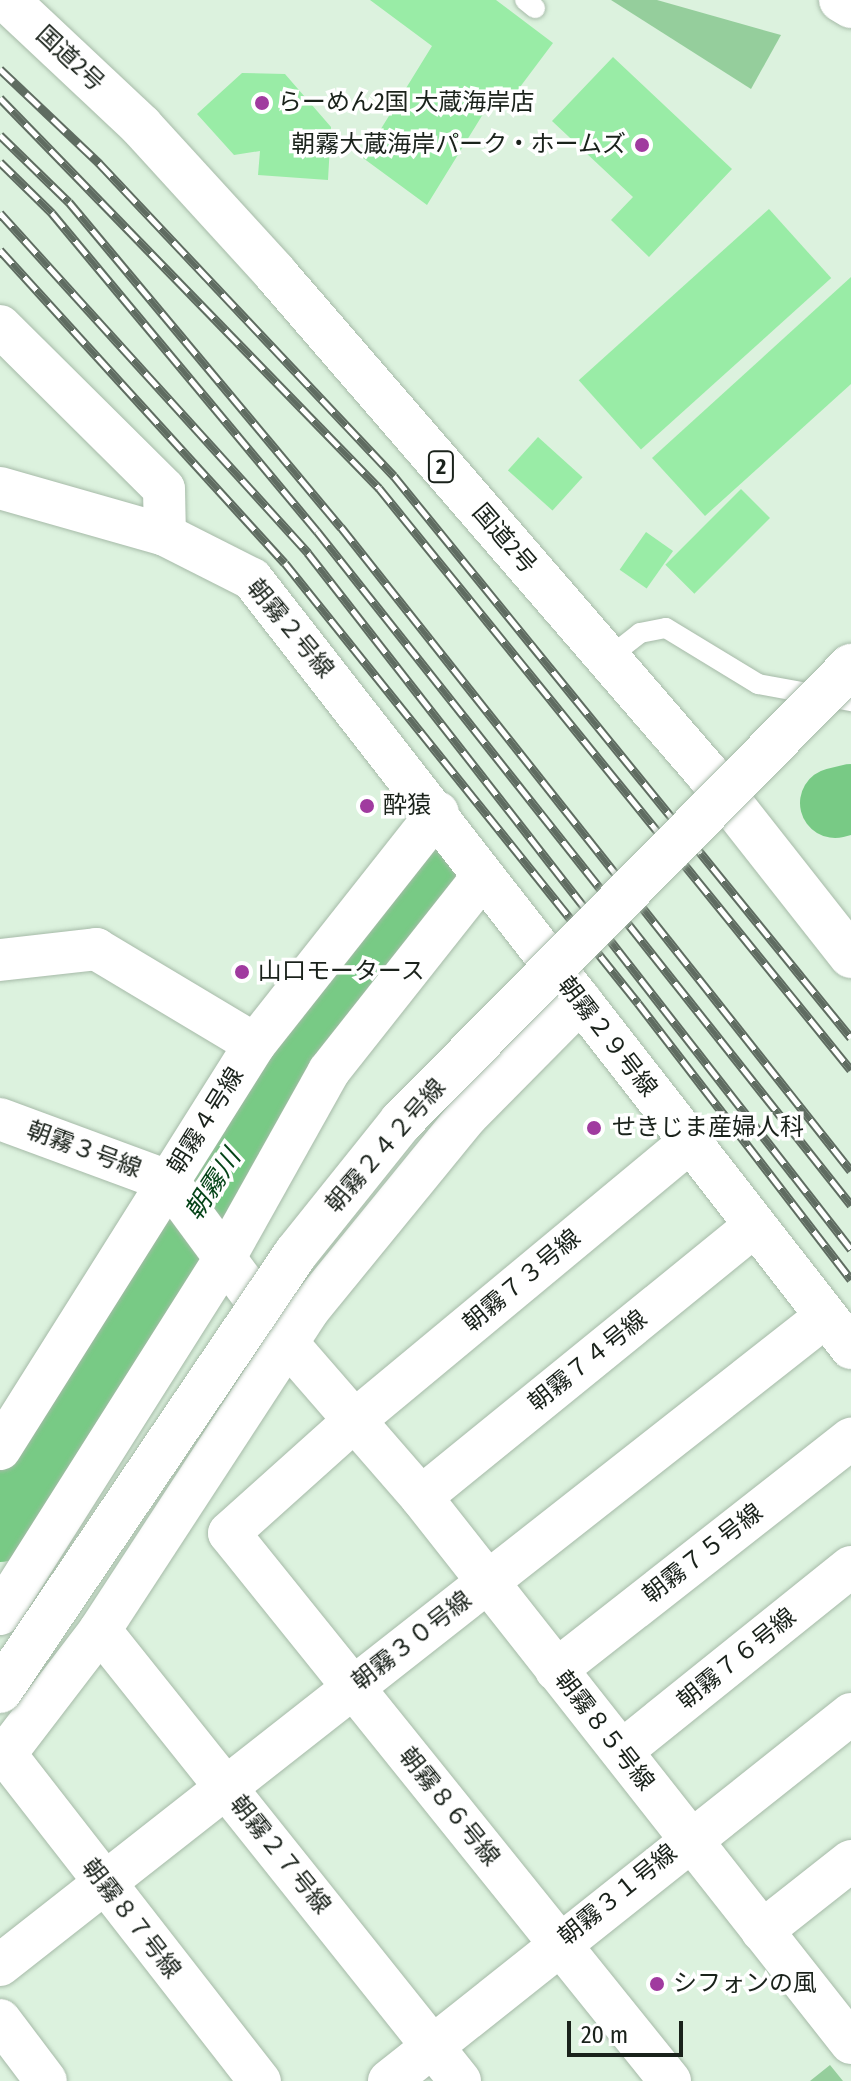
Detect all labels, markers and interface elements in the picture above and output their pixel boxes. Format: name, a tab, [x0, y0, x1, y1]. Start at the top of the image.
street label: 国道2号	[30, 20, 110, 98]
place label: らーめん2国 大蔵海岸店	[278, 89, 534, 117]
marker: らーめん2国 大蔵海岸店	[253, 94, 271, 112]
place label: 朝霧大蔵海岸パーク・ホームズ	[290, 131, 626, 159]
marker: 朝霧大蔵海岸パーク・ホームズ	[633, 136, 651, 154]
road number: 2	[427, 449, 455, 485]
street label: 国道2号	[466, 498, 542, 580]
street label: 朝霧２号線	[240, 574, 340, 684]
place label: 酔猿	[383, 792, 431, 820]
marker: 酔猿	[358, 797, 376, 815]
place label: 山口モータース	[258, 958, 426, 986]
marker: 山口モータース	[233, 963, 251, 981]
street label: 朝霧２９号線	[551, 971, 663, 1103]
street label: 朝霧４号線	[162, 1062, 250, 1180]
street label: 朝霧２４２号線	[320, 1073, 452, 1219]
place label: せきじま産婦人科	[612, 1114, 804, 1142]
street label: 朝霧３号線	[23, 1116, 145, 1184]
marker: せきじま産婦人科	[583, 1117, 605, 1139]
water label: 朝霧川	[179, 1144, 247, 1226]
street label: 朝霧７３号線	[458, 1224, 586, 1338]
street label: 朝霧７４号線	[523, 1304, 653, 1418]
street label: 朝霧７５号線	[637, 1498, 769, 1610]
street label: 朝霧３０号線	[346, 1585, 478, 1697]
street label: 朝霧７６号線	[672, 1602, 802, 1716]
street label: 朝霧８５号線	[548, 1665, 660, 1797]
street label: 朝霧８６号線	[392, 1742, 506, 1872]
street label: 朝霧２７号線	[223, 1790, 337, 1920]
street label: 朝霧３１号線	[553, 1838, 683, 1952]
street label: 朝霧８７号線	[75, 1853, 187, 1985]
place label: シフォンの風	[673, 1970, 817, 1998]
marker: シフォンの風	[648, 1975, 666, 1993]
scale bar	[571, 2005, 687, 2055]
text: 20 m	[581, 2021, 628, 2049]

